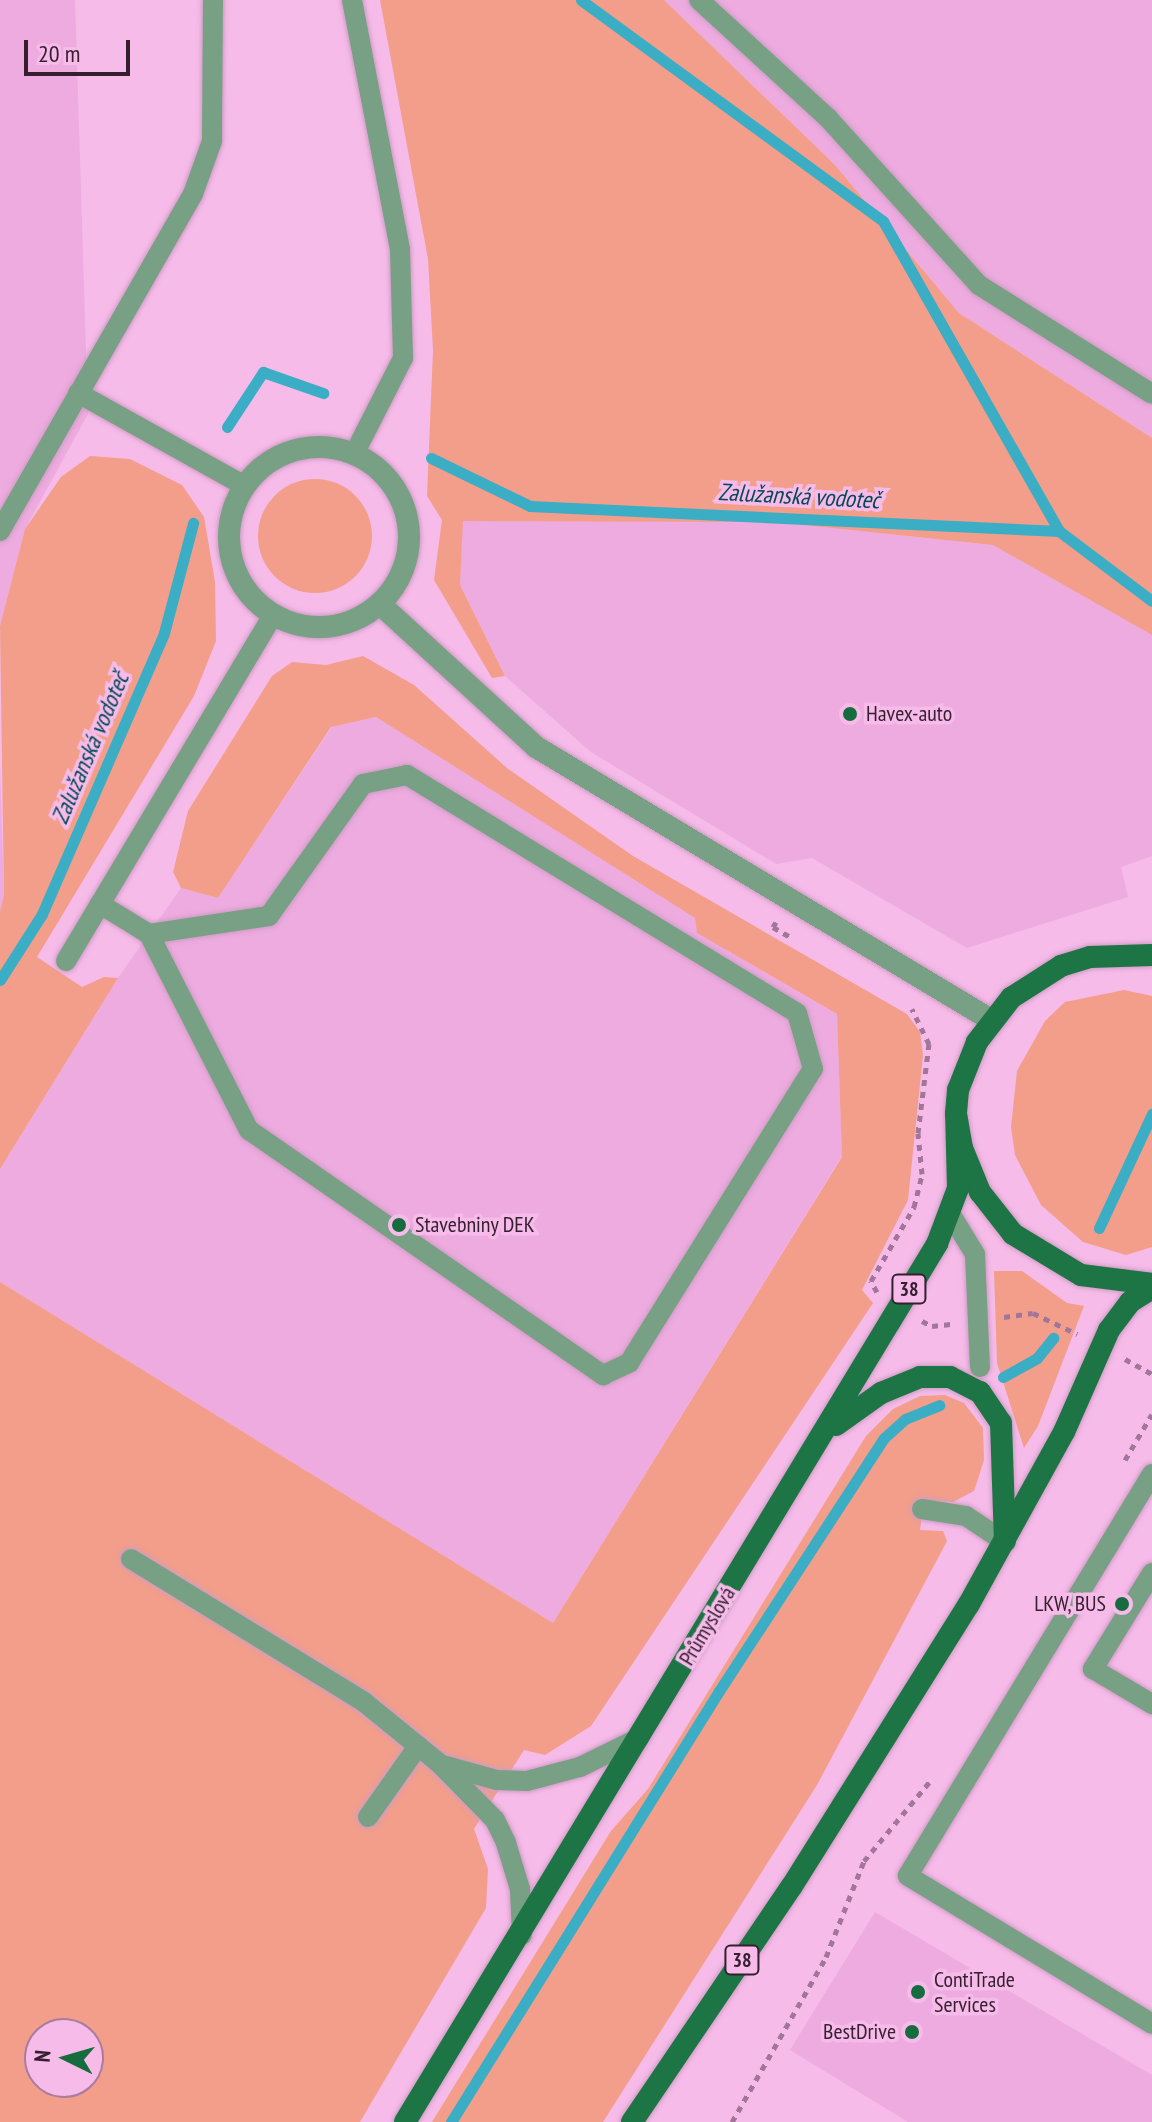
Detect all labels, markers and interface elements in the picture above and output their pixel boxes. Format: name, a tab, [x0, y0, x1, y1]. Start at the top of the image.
scale bar	[28, 24, 134, 74]
text: 20 m	[38, 38, 80, 69]
water label: Zalužanská vodoteč	[717, 477, 881, 515]
water label: Zalužanská vodoteč	[45, 668, 135, 828]
place label: Havex-auto	[866, 701, 952, 727]
marker: Havex-auto	[841, 705, 859, 723]
place label: Stavebniny DEK	[415, 1212, 535, 1238]
marker: Stavebniny DEK	[390, 1216, 408, 1234]
road number: 38	[891, 1273, 927, 1305]
street label: Průmyslová	[673, 1582, 741, 1670]
place label: LKW, BUS	[1033, 1591, 1106, 1617]
marker: LKW, BUS	[1113, 1595, 1131, 1613]
road number: 38	[724, 1944, 760, 1976]
place label: ContiTrade Services	[934, 1966, 1015, 2018]
marker: ContiTrade Services	[909, 1983, 927, 2001]
north arrow	[24, 2018, 104, 2098]
place label: BestDrive	[823, 2019, 896, 2045]
marker: BestDrive	[903, 2023, 921, 2041]
text: N	[28, 2049, 57, 2063]

